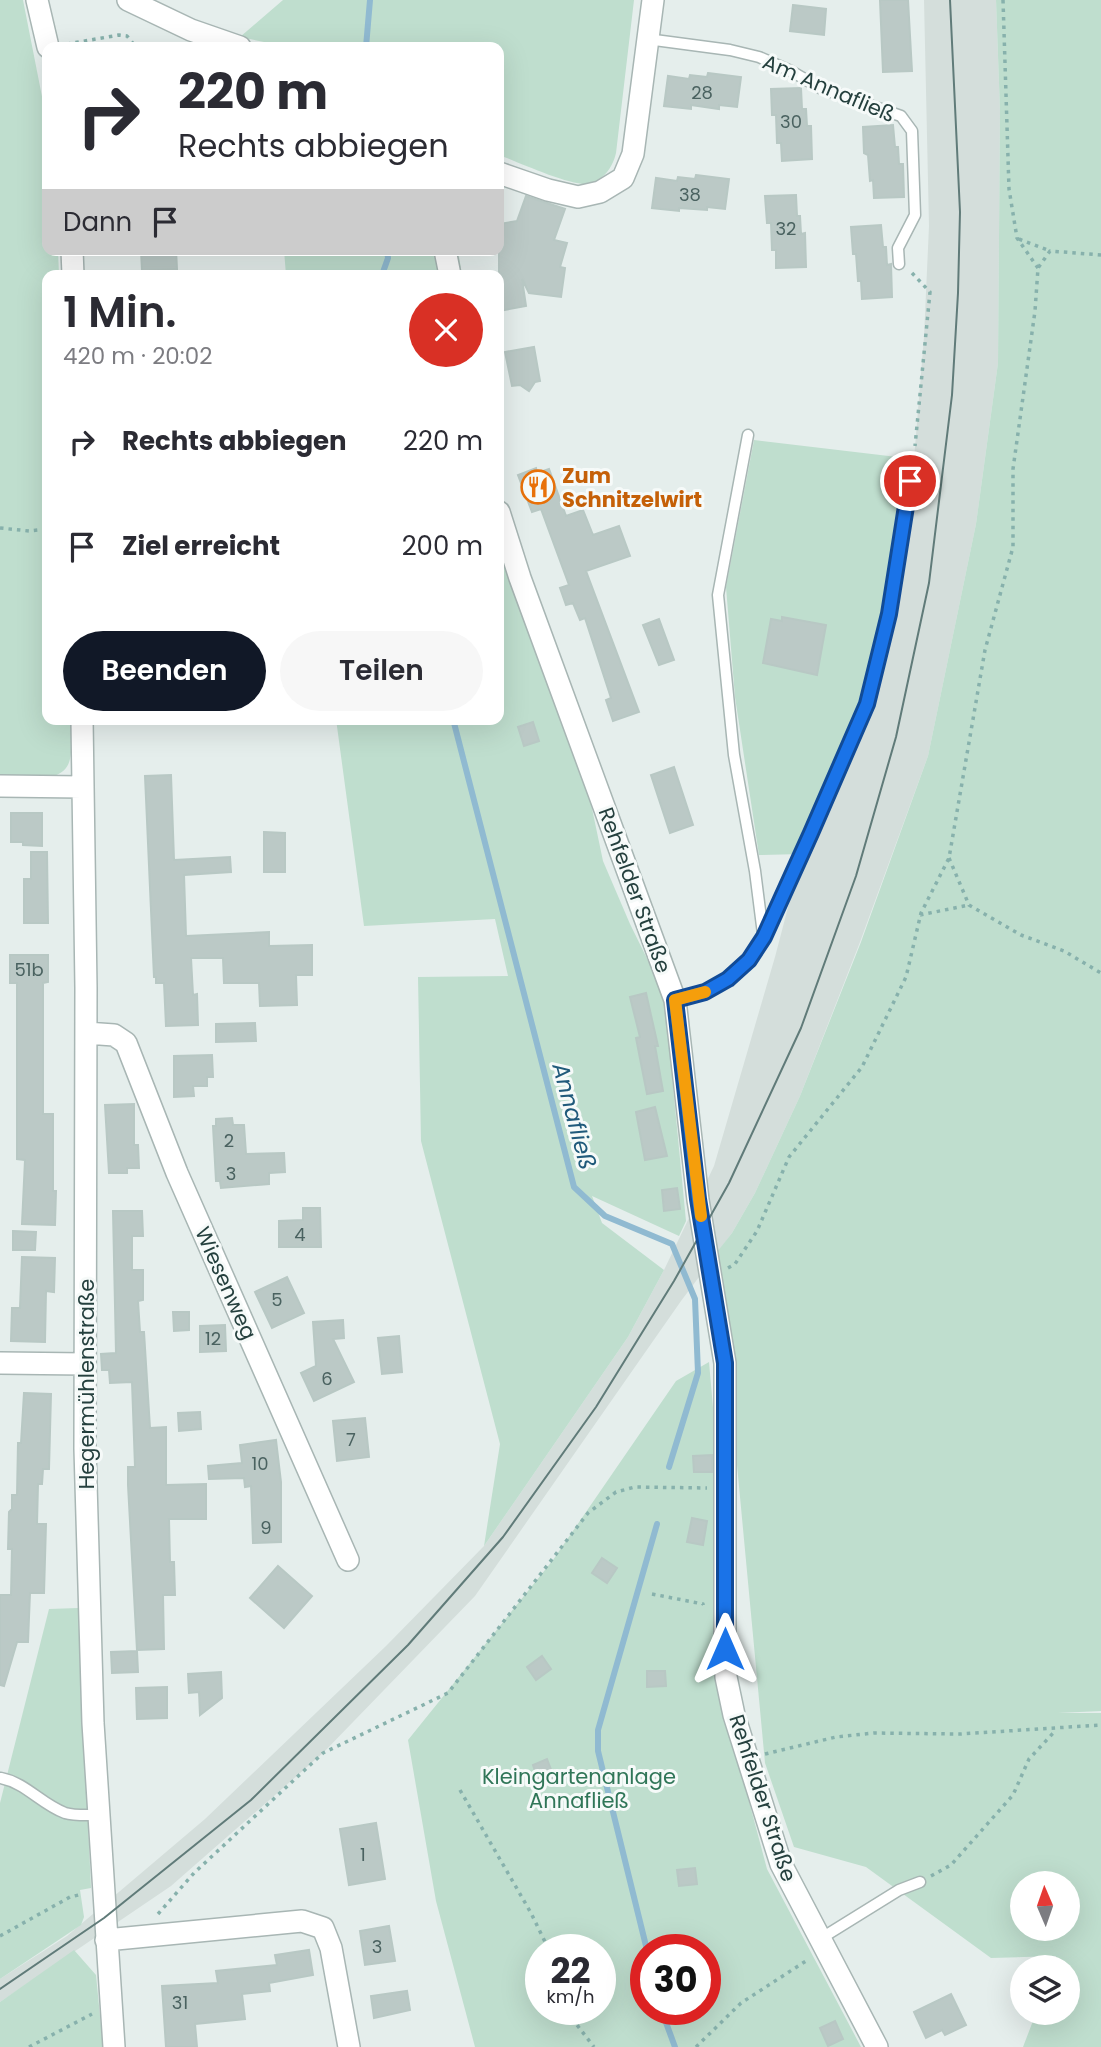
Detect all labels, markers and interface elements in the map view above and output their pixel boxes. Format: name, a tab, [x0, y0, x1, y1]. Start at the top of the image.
street label: Am Annafließ	[758, 47, 900, 129]
text: 220 m	[178, 58, 328, 126]
icon: right	[63, 70, 154, 161]
house number: 28	[691, 80, 713, 105]
house number: 30	[780, 109, 802, 134]
text: Rechts abbiegen	[178, 123, 449, 168]
house number: 38	[679, 182, 701, 207]
icon: arrive	[146, 203, 184, 241]
text: Dann	[63, 204, 132, 240]
house number: 32	[776, 216, 796, 241]
text: 1 Min.	[63, 283, 176, 342]
button: close	[409, 293, 483, 367]
text: 420 m · 20:02	[63, 340, 212, 372]
icon: right	[63, 423, 101, 461]
text: Rechts abbiegen	[122, 423, 347, 459]
text: 220 m	[403, 423, 483, 459]
pin	[880, 451, 940, 511]
place label: Zum Schnitzelwirt	[562, 461, 702, 514]
icon: arrive	[891, 462, 929, 500]
restaurant icon: Zum Schnitzelwirt	[519, 468, 557, 506]
icon: arrive	[63, 528, 101, 566]
text: Ziel erreicht	[122, 528, 280, 564]
text: 200 m	[402, 528, 483, 564]
button: Beenden	[63, 631, 266, 711]
button: Teilen	[280, 631, 483, 711]
street label: Rehfelder Straße	[592, 803, 678, 977]
house number: 51b	[14, 957, 44, 982]
water label: Annafließ	[544, 1058, 604, 1173]
house number: 2	[224, 1128, 234, 1153]
house number: 3	[226, 1161, 236, 1186]
street label: Wiesenweg	[188, 1222, 264, 1344]
house number: 4	[294, 1222, 306, 1247]
street label: Hegermühlenstraße	[72, 1279, 101, 1489]
house number: 5	[271, 1287, 283, 1312]
house number: 12	[205, 1326, 221, 1351]
house number: 6	[321, 1366, 333, 1391]
house number: 7	[346, 1427, 356, 1452]
house number: 10	[251, 1451, 269, 1476]
house number: 9	[260, 1515, 272, 1540]
position arrow	[688, 1612, 762, 1686]
street label: Rehfelder Straße	[722, 1711, 804, 1885]
park label: Kleingartenanlage Annafließ	[482, 1762, 676, 1815]
house number: 1	[360, 1842, 366, 1867]
north arrow	[1010, 1871, 1080, 1941]
map controls	[1010, 1871, 1080, 2025]
house number: 3	[372, 1934, 382, 1959]
speed limit sign: 30	[630, 1934, 721, 2025]
text: 22	[551, 1946, 590, 1995]
button: layers	[1010, 1955, 1080, 2025]
text: km/h	[547, 1984, 594, 2009]
house number: 31	[172, 1990, 188, 2015]

